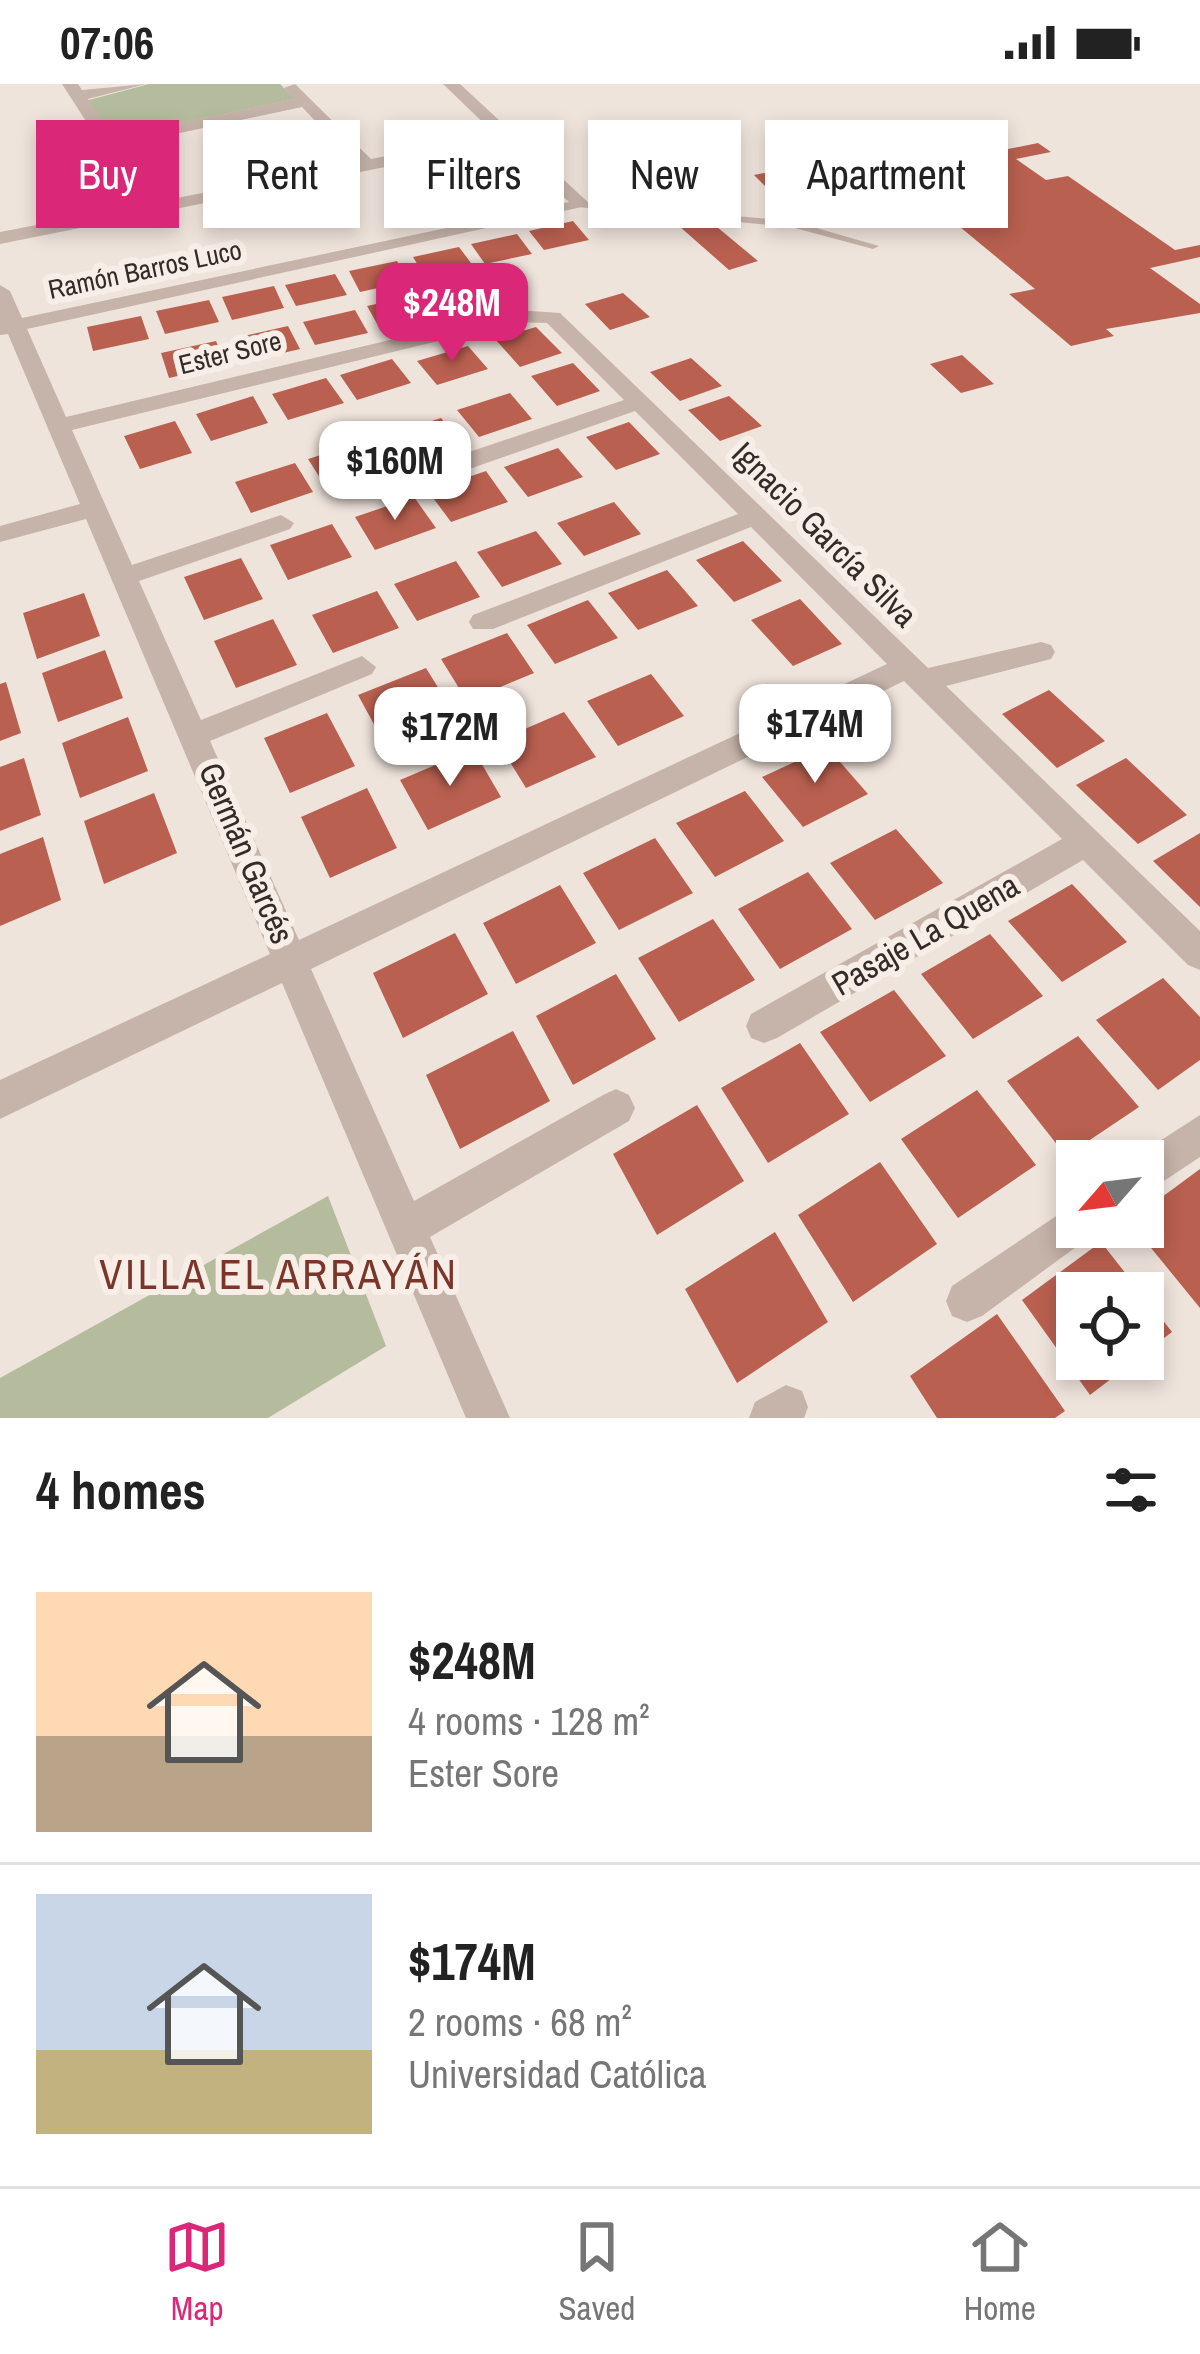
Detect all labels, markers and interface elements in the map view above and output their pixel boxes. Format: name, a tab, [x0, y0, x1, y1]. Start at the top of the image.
text: 07:06	[60, 12, 154, 73]
chip: Buy	[36, 120, 179, 228]
chip: Rent	[203, 120, 360, 228]
chip: Filters	[384, 120, 564, 228]
chip: New	[588, 120, 741, 228]
chip: Apartment	[765, 120, 1008, 228]
street label: Ramón Barros Luco	[45, 231, 245, 307]
pin: $248M	[368, 263, 536, 365]
text: $248M	[403, 276, 501, 328]
street label: Ester Sore	[175, 322, 285, 382]
pin: $160M	[311, 421, 479, 523]
street label: Ignacio García Silva	[723, 432, 927, 636]
text: $160M	[346, 434, 444, 486]
pin: $174M	[731, 684, 899, 786]
pin: $172M	[366, 687, 534, 789]
text: $174M	[766, 697, 864, 749]
text: $172M	[401, 700, 499, 752]
street label: Germán Garcés	[189, 756, 305, 950]
street label: Pasaje La Quena	[823, 863, 1027, 1005]
north arrow	[1056, 1140, 1164, 1248]
map controls	[1056, 1140, 1164, 1380]
district label: VILLA EL ARRAYÁN	[99, 1246, 459, 1302]
button: locate	[1056, 1272, 1164, 1380]
text: 4 homes	[36, 1456, 206, 1525]
icon: filters	[1098, 1457, 1164, 1523]
text: $248M	[408, 1626, 536, 1695]
icon: home	[132, 1640, 276, 1784]
text: 4 rooms · 128 m²	[408, 1695, 650, 1747]
text: Ester Sore	[408, 1747, 559, 1799]
text: $174M	[408, 1927, 536, 1996]
icon: home	[132, 1942, 276, 2086]
text: 2 rooms · 68 m²	[408, 1996, 632, 2048]
text: Universidad Católica	[408, 2048, 707, 2100]
tab: Map	[164, 2214, 230, 2330]
tab: Saved	[559, 2214, 635, 2330]
tab: Home	[964, 2214, 1036, 2330]

